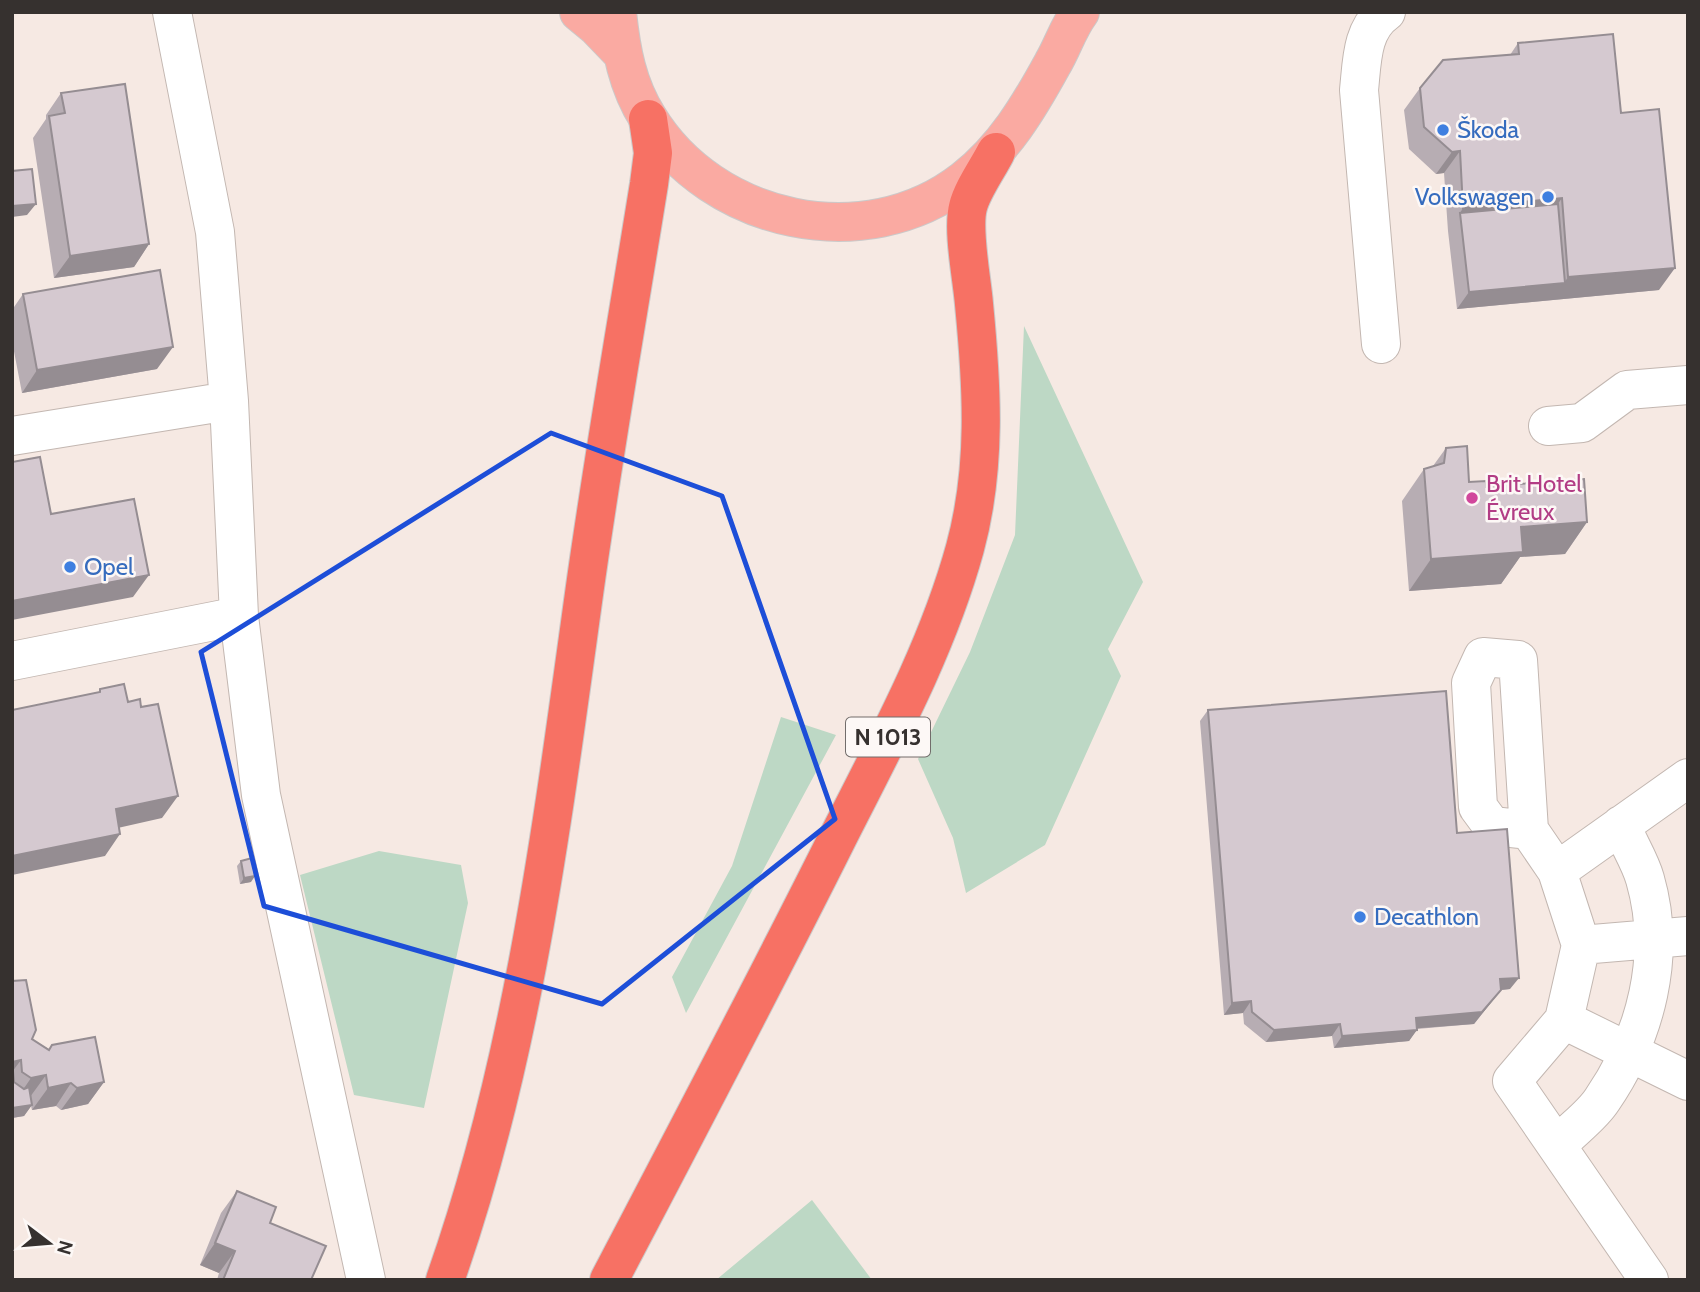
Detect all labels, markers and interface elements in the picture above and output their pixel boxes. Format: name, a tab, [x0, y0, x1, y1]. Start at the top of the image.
place label: Škoda	[1457, 115, 1520, 144]
marker: Škoda	[1435, 122, 1451, 138]
place label: Volkswagen	[1415, 182, 1534, 211]
marker: Volkswagen	[1540, 189, 1556, 205]
place label: Brit Hotel Évreux	[1486, 469, 1582, 526]
marker: Brit Hotel Évreux	[1464, 490, 1480, 506]
place label: Opel	[84, 552, 134, 581]
marker: Opel	[62, 559, 78, 575]
road number: N 1013	[846, 718, 930, 757]
place label: Decathlon	[1374, 902, 1479, 931]
marker: Decathlon	[1352, 909, 1368, 925]
north arrow	[14, 1208, 84, 1278]
text: N	[52, 1238, 78, 1257]

